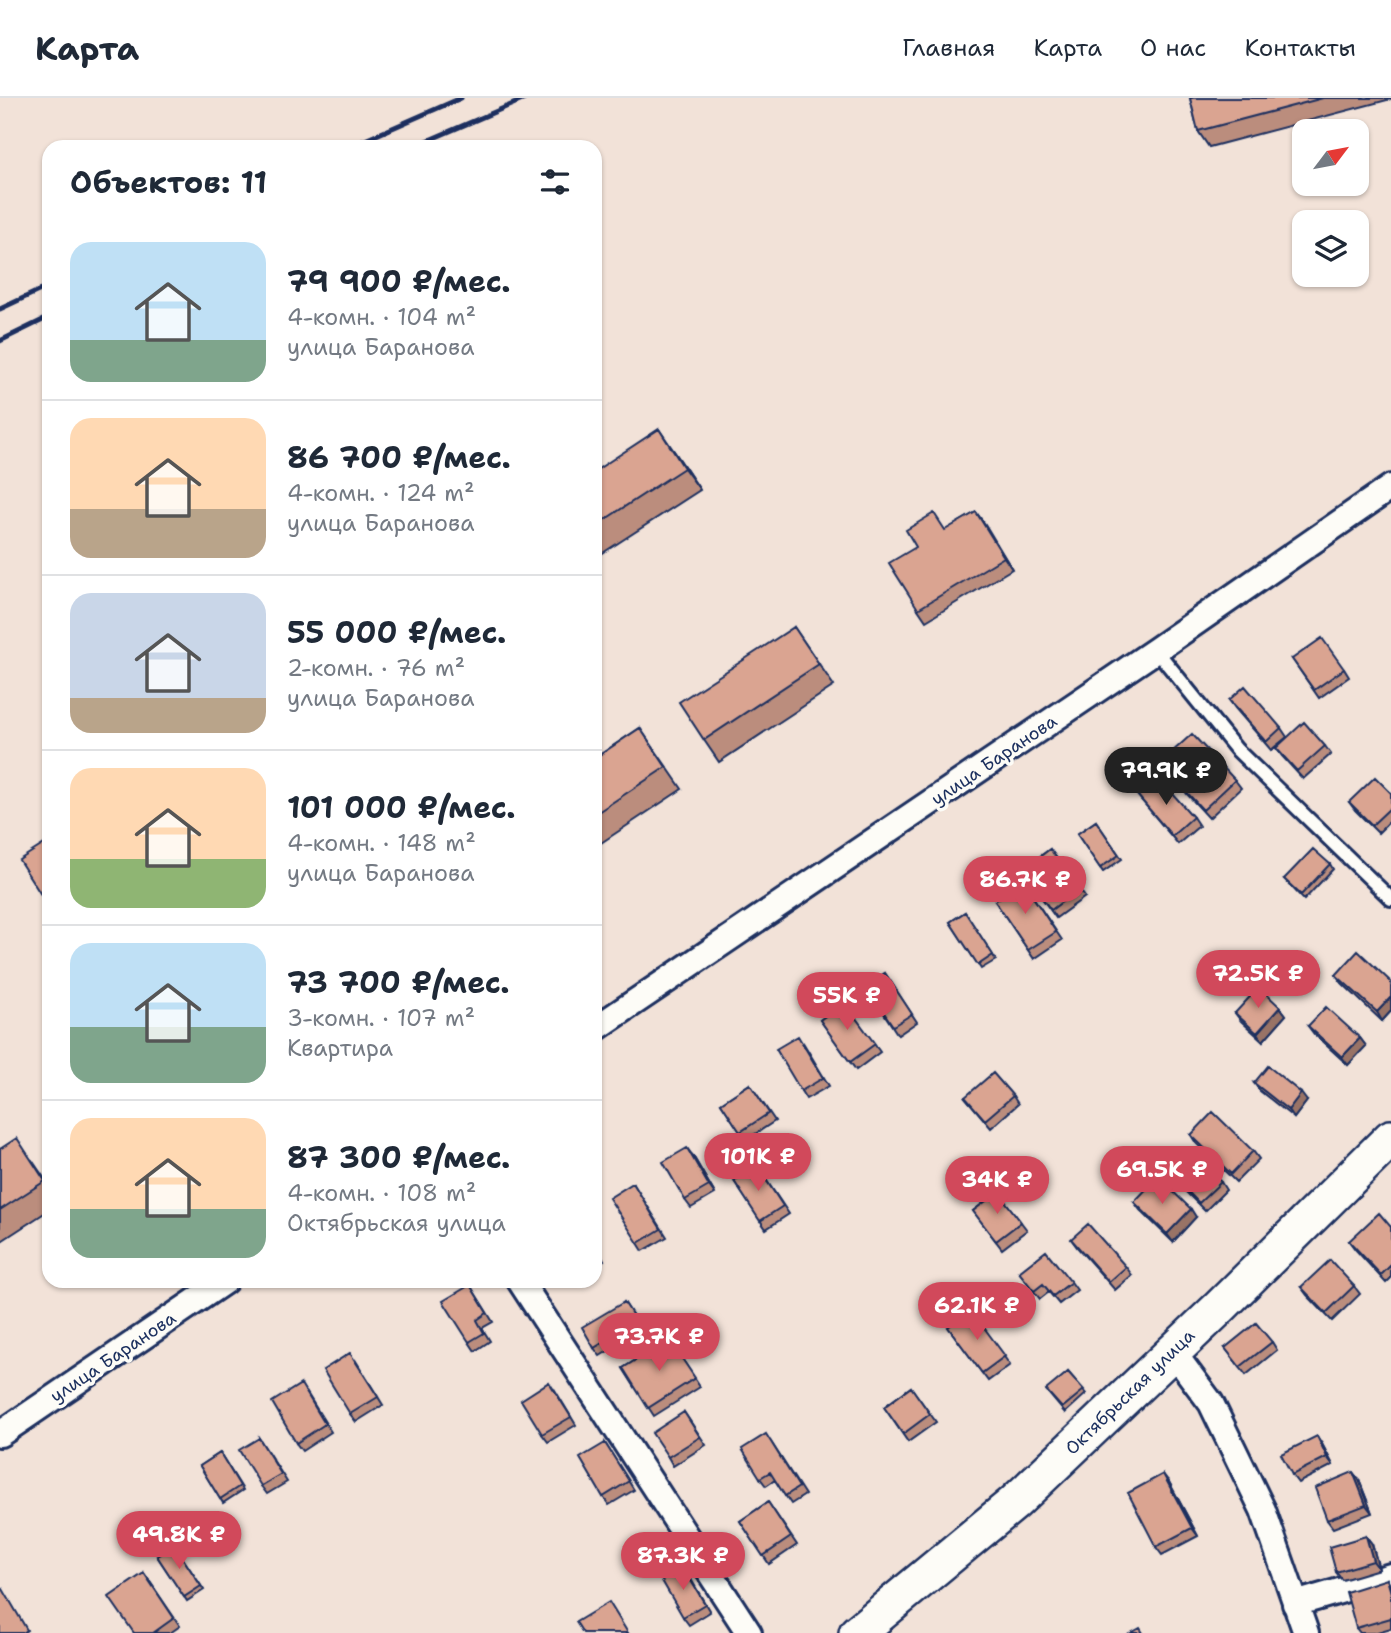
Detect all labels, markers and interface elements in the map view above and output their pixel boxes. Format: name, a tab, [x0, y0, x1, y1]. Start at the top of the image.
text: Карта	[35, 26, 139, 71]
text: Главная	[902, 32, 995, 64]
text: Карта	[1033, 32, 1102, 64]
text: О нас	[1140, 32, 1206, 64]
text: Контакты	[1244, 32, 1356, 64]
north arrow	[1292, 119, 1368, 196]
map controls	[1292, 119, 1369, 287]
text: Объектов: 11	[70, 162, 267, 203]
icon: filters	[536, 163, 574, 201]
button: layers	[1292, 210, 1369, 287]
text: 79 900 ₽/мес.	[287, 261, 511, 302]
icon: home	[126, 270, 210, 354]
text: 4-комн. · 104 m²	[287, 302, 476, 332]
text: улица Баранова	[287, 332, 475, 362]
text: 86 700 ₽/мес.	[287, 437, 511, 478]
icon: home	[126, 446, 210, 530]
text: 4-комн. · 124 m²	[287, 478, 475, 508]
text: улица Баранова	[287, 508, 475, 538]
text: 55 000 ₽/мес.	[287, 612, 506, 653]
icon: home	[126, 621, 210, 705]
text: 2-комн. · 76 m²	[287, 653, 465, 683]
text: улица Баранова	[287, 683, 475, 713]
street label: улица Баранова	[926, 709, 1062, 811]
pin: 79.9K ₽	[1101, 748, 1231, 807]
text: 79.9K ₽	[1120, 755, 1212, 785]
text: 101 000 ₽/мес.	[287, 787, 516, 828]
icon: home	[126, 796, 210, 880]
text: 4-комн. · 148 m²	[287, 828, 476, 858]
pin: 86.7K ₽	[960, 856, 1090, 916]
text: улица Баранова	[287, 858, 475, 888]
text: 86.7K ₽	[979, 864, 1071, 894]
pin: 72.5K ₽	[1193, 950, 1323, 1010]
text: 72.5K ₽	[1212, 958, 1304, 988]
text: 73 700 ₽/мес.	[287, 962, 510, 1003]
icon: home	[126, 971, 210, 1055]
pin: 55K ₽	[798, 972, 896, 1032]
text: 55K ₽	[813, 980, 881, 1010]
text: 3-комн. · 107 m²	[287, 1003, 475, 1033]
text: Квартира	[287, 1033, 393, 1063]
pin: 101K ₽	[701, 1134, 815, 1193]
text: 87 300 ₽/мес.	[287, 1137, 510, 1178]
text: 101K ₽	[720, 1141, 796, 1171]
icon: home	[126, 1146, 210, 1230]
pin: 69.5K ₽	[1097, 1146, 1227, 1206]
text: 69.5K ₽	[1116, 1154, 1208, 1184]
pin: 34K ₽	[948, 1156, 1046, 1216]
text: 34K ₽	[961, 1164, 1033, 1194]
text: 4-комн. · 108 m²	[287, 1178, 476, 1208]
text: Октябрьская улица	[287, 1208, 506, 1238]
pin: 62.1K ₽	[912, 1282, 1042, 1342]
text: 62.1K ₽	[934, 1290, 1020, 1320]
street label: улица Баранова	[45, 1306, 181, 1408]
pin: 73.7K ₽	[594, 1314, 724, 1373]
text: 73.7K ₽	[614, 1321, 704, 1351]
street label: Октябрьская улица	[1060, 1324, 1200, 1460]
pin: 49.8K ₽	[114, 1512, 244, 1571]
text: 49.8K ₽	[132, 1519, 226, 1549]
pin: 87.3K ₽	[618, 1532, 748, 1592]
text: 87.3K ₽	[637, 1540, 729, 1570]

